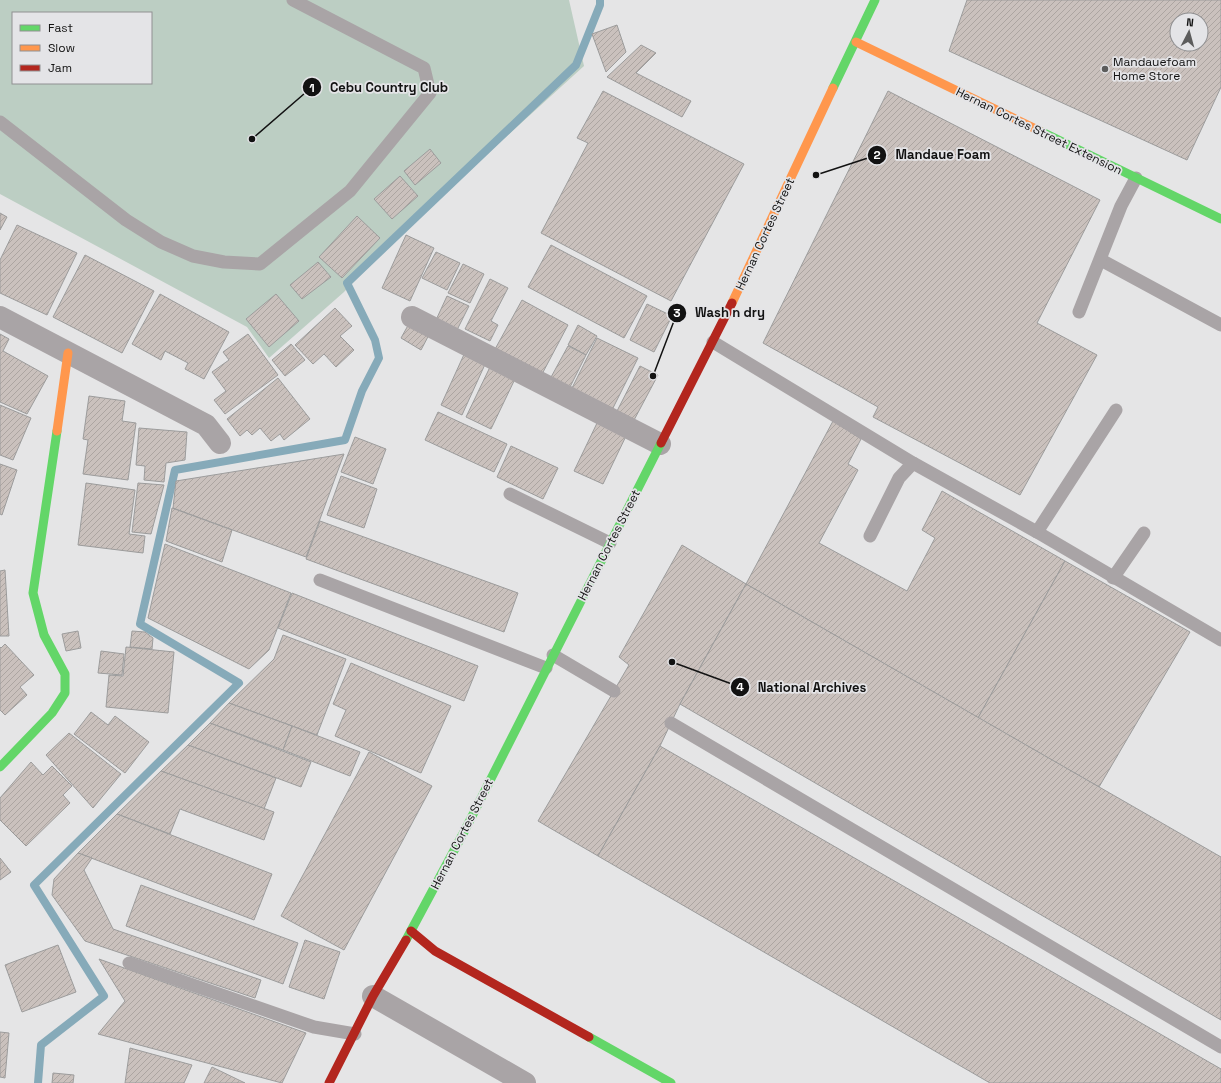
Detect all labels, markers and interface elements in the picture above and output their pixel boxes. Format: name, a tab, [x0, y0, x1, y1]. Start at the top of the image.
legend	[12, 12, 152, 84]
north arrow	[1169, 12, 1209, 52]
text: N	[1186, 15, 1194, 29]
text: Fast	[48, 20, 73, 36]
text: Slow	[48, 40, 75, 56]
place label: Mandauefoam Home Store	[1113, 54, 1196, 84]
text: Jam	[48, 60, 72, 76]
marker: Mandauefoam Home Store	[1100, 64, 1110, 74]
callout: Cebu Country Club	[302, 75, 456, 100]
text: Cebu Country Club	[330, 79, 448, 96]
text: 1	[309, 80, 315, 96]
street label: Hernan Cortes Street Extension	[953, 84, 1125, 178]
callout: Mandaue Foam	[867, 142, 998, 167]
text: Mandaue Foam	[896, 146, 990, 163]
text: 2	[873, 147, 881, 163]
street label: Hernan Cortes Street	[732, 175, 798, 293]
callout: Wash n dry	[667, 300, 773, 325]
text: Wash n dry	[695, 304, 765, 321]
text: 3	[673, 305, 681, 321]
street label: Hernan Cortes Street	[574, 487, 644, 603]
callout: National Archives	[730, 675, 875, 700]
text: 4	[736, 679, 744, 695]
text: National Archives	[758, 679, 867, 696]
street label: Hernan Cortes Street	[427, 776, 497, 892]

